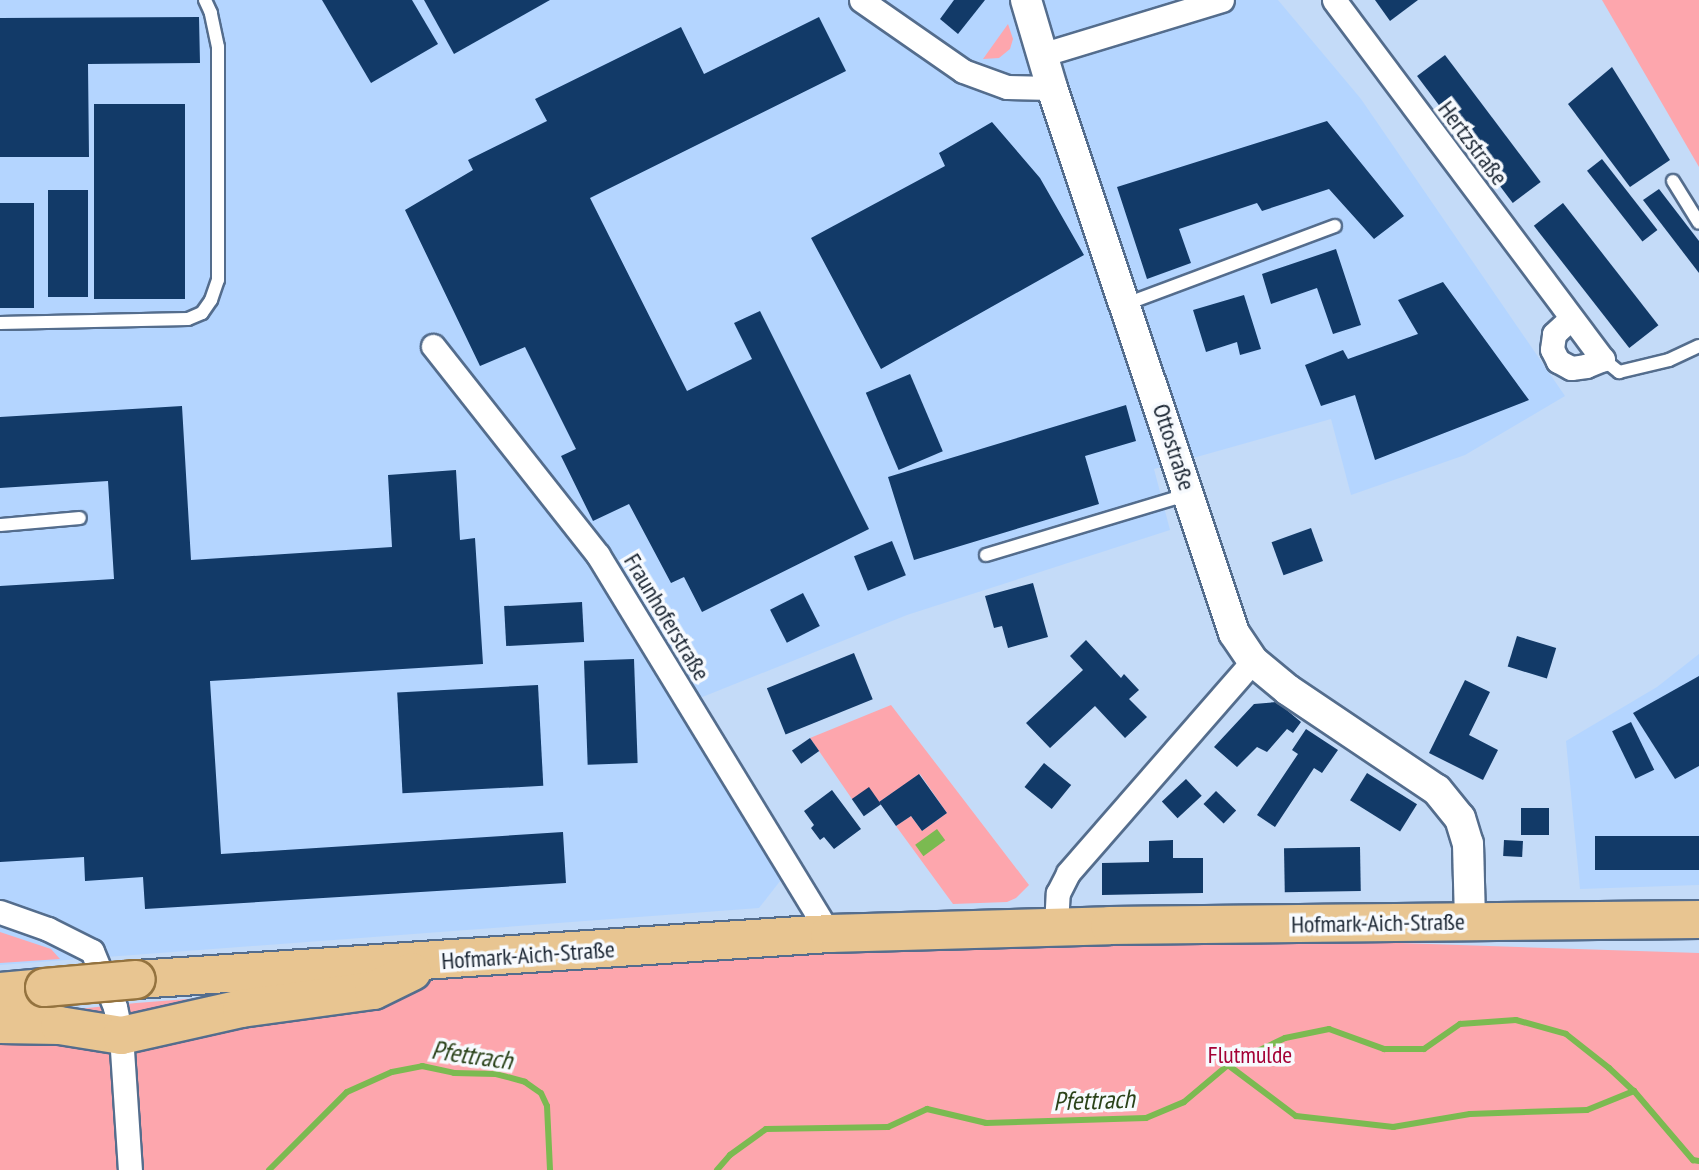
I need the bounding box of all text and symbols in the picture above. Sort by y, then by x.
street label: Hertzstraße [1432,95,1514,191]
street label: Ottostraße [1147,400,1201,494]
street label: Fraunhoferstraße [618,548,716,686]
street label: Hofmark-Aich-Straße [1291,907,1465,939]
street label: Hofmark-Aich-Straße [440,935,616,975]
water label: Pfettrach [429,1034,515,1076]
park label: Flutmulde [1208,1041,1292,1069]
water label: Pfettrach [1053,1083,1135,1117]

